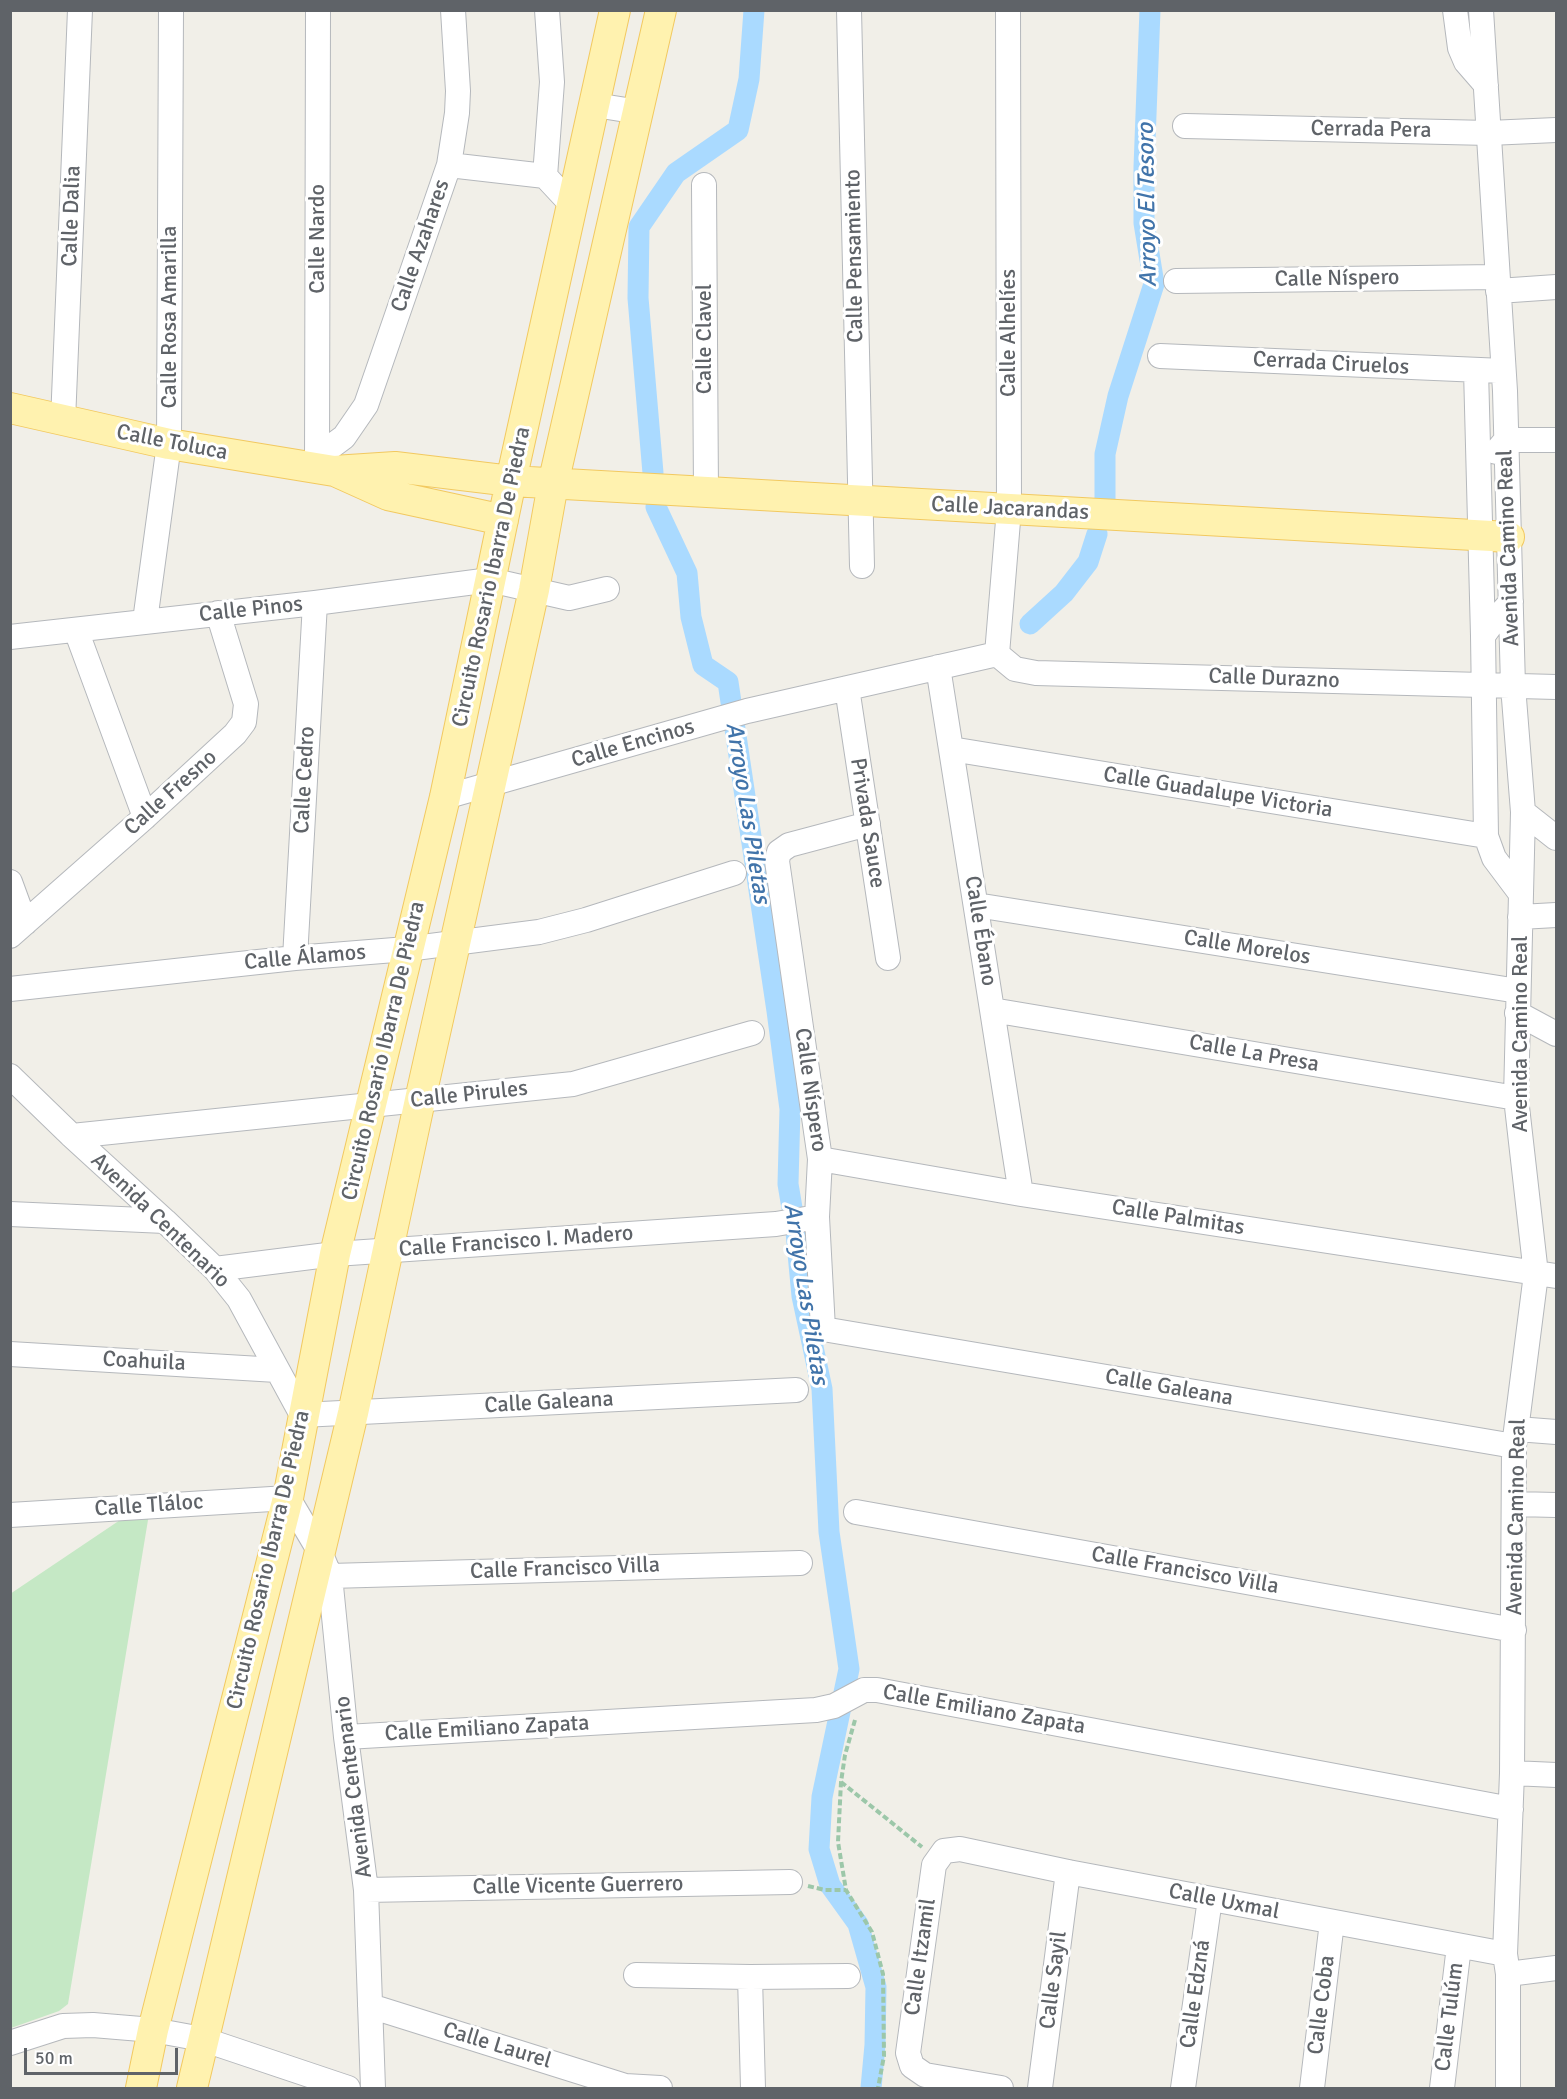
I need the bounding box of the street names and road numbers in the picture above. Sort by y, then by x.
street label: Cerrada Pera [1310,116,1432,144]
street label: Calle Dalia [57,165,87,267]
street label: Calle Pensamiento [840,169,870,343]
street label: Calle Azahares [386,176,456,316]
street label: Calle Nardo [305,184,331,294]
street label: Calle Rosa Amarilla [157,225,183,409]
street label: Calle Níspero [1274,265,1400,293]
street label: Calle Alhelíes [996,269,1022,397]
street label: Calle Clavel [692,284,718,394]
street label: Cerrada Ciruelos [1252,347,1410,381]
street label: Calle Toluca [114,419,230,467]
street label: Circuito Rosario Ibarra De Piedra [447,424,537,730]
street label: Avenida Camino Real [1492,449,1526,647]
street label: Calle Jacarandas [930,492,1090,526]
street label: Calle Pinos [198,591,304,629]
street label: Calle Durazno [1208,664,1340,694]
street label: Calle Encinos [568,714,698,774]
street label: Calle Cedro [289,726,321,834]
street label: Calle Fresno [119,745,223,841]
street label: Privada Sauce [844,756,890,890]
street label: Calle Guadalupe Victoria [1101,762,1335,824]
street label: Calle Ébano [958,874,1002,988]
street label: Circuito Rosario Ibarra De Piedra [337,899,431,1203]
street label: Calle Morelos [1182,925,1312,971]
street label: Avenida Camino Real [1508,935,1534,1133]
street label: Calle Álamos [243,940,367,976]
street label: Calle Níspero [788,1026,832,1154]
street label: Calle La Presa [1187,1030,1321,1078]
street label: Calle Pirules [409,1076,529,1114]
street label: Avenida Centenario [85,1148,235,1294]
street label: Calle Palmitas [1110,1194,1246,1242]
street label: Calle Francisco I. Madero [398,1221,634,1263]
street label: Coahuila [102,1347,186,1377]
street label: Calle Galeana [1103,1364,1235,1412]
street label: Calle Galeana [484,1386,614,1420]
street label: Circuito Rosario Ibarra De Piedra [222,1408,316,1712]
street label: Avenida Camino Real [1502,1418,1532,1616]
street label: Calle Tláloc [94,1489,204,1523]
street label: Calle Francisco Villa [1089,1542,1281,1600]
street label: Calle Francisco Villa [470,1552,660,1586]
street label: Calle Emiliano Zapata [881,1679,1087,1741]
street label: Avenida Centenario [330,1695,378,1879]
street label: Calle Emiliano Zapata [384,1710,590,1748]
street label: Calle Vicente Guerrero [472,1871,684,1901]
street label: Calle Uxmal [1166,1878,1282,1926]
street label: Calle Itzamil [900,1897,942,2017]
street label: Calle Sayil [1035,1929,1073,2031]
street label: Calle Edzná [1175,1938,1217,2050]
street label: Calle Coba [1303,1954,1341,2056]
street label: Calle Tulúm [1430,1961,1470,2073]
street label: Calle Laurel [439,2017,555,2075]

